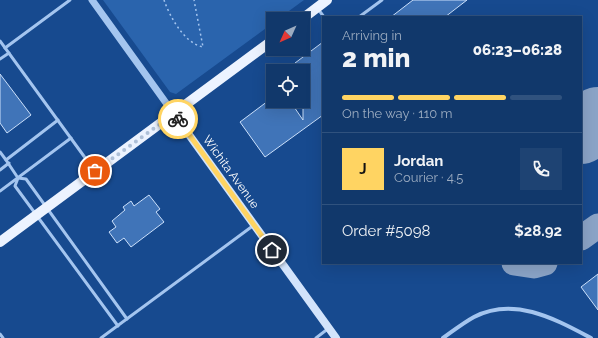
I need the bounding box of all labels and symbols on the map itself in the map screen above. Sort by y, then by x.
north arrow [266,12,310,56]
courier [158,99,198,139]
street label: Wichita Avenue [200,133,262,211]
pin [78,154,112,188]
pin [255,233,289,267]

